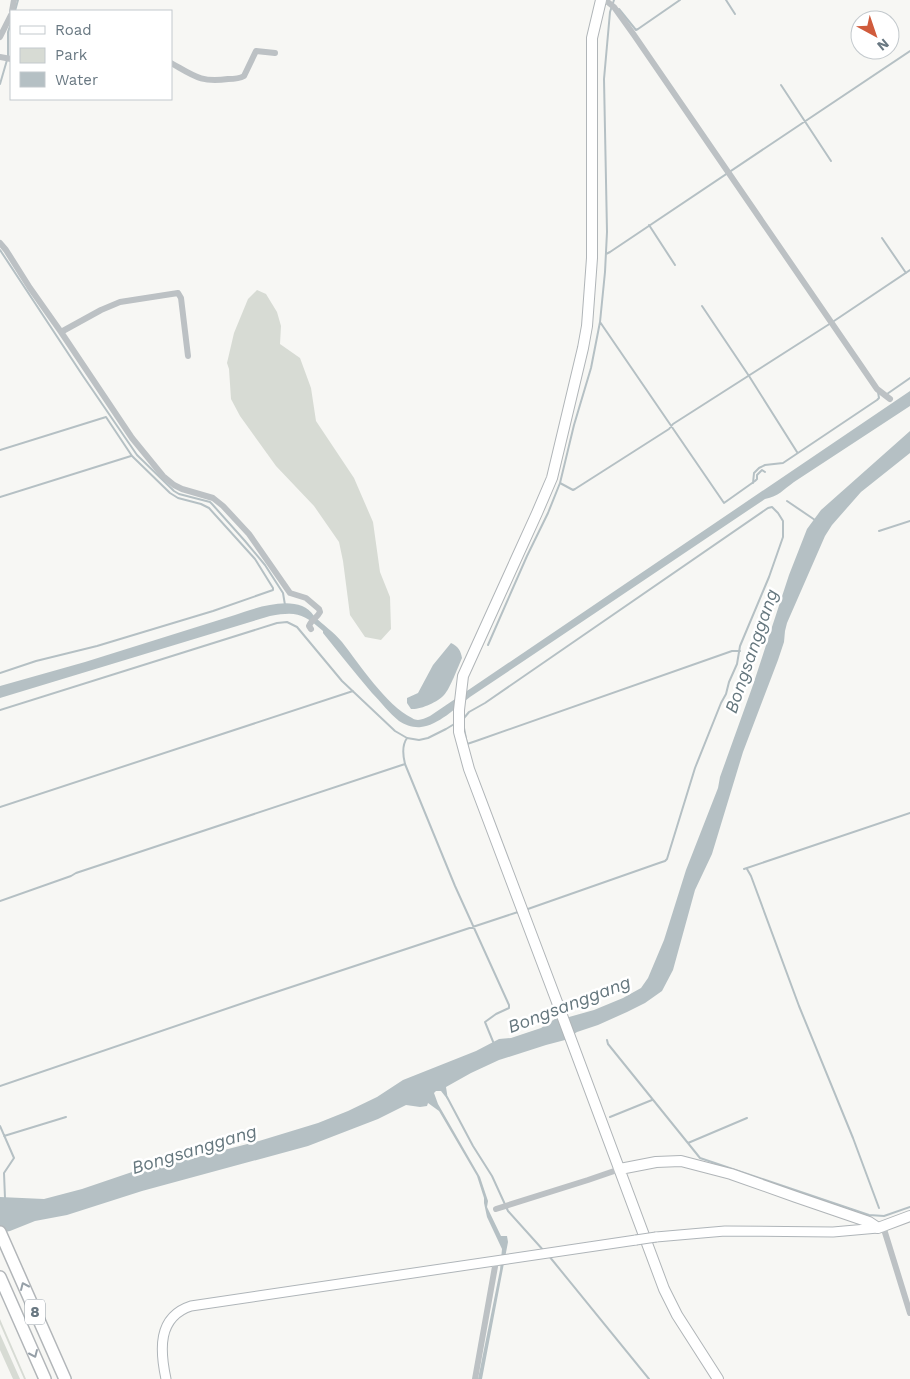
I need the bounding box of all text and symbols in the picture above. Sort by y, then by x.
legend [10,10,172,100]
north arrow [850,10,900,60]
text: Road [55,21,92,39]
text: N [874,35,892,54]
text: Park [55,46,88,64]
text: Water [55,71,98,89]
water label: Bongsanggang [720,586,782,716]
water label: Bongsanggang [505,971,633,1037]
water label: Bongsanggang [129,1120,259,1178]
one-way arrow [20,1282,30,1291]
road number: 8 [25,1300,45,1324]
one-way arrow [27,1349,38,1358]

